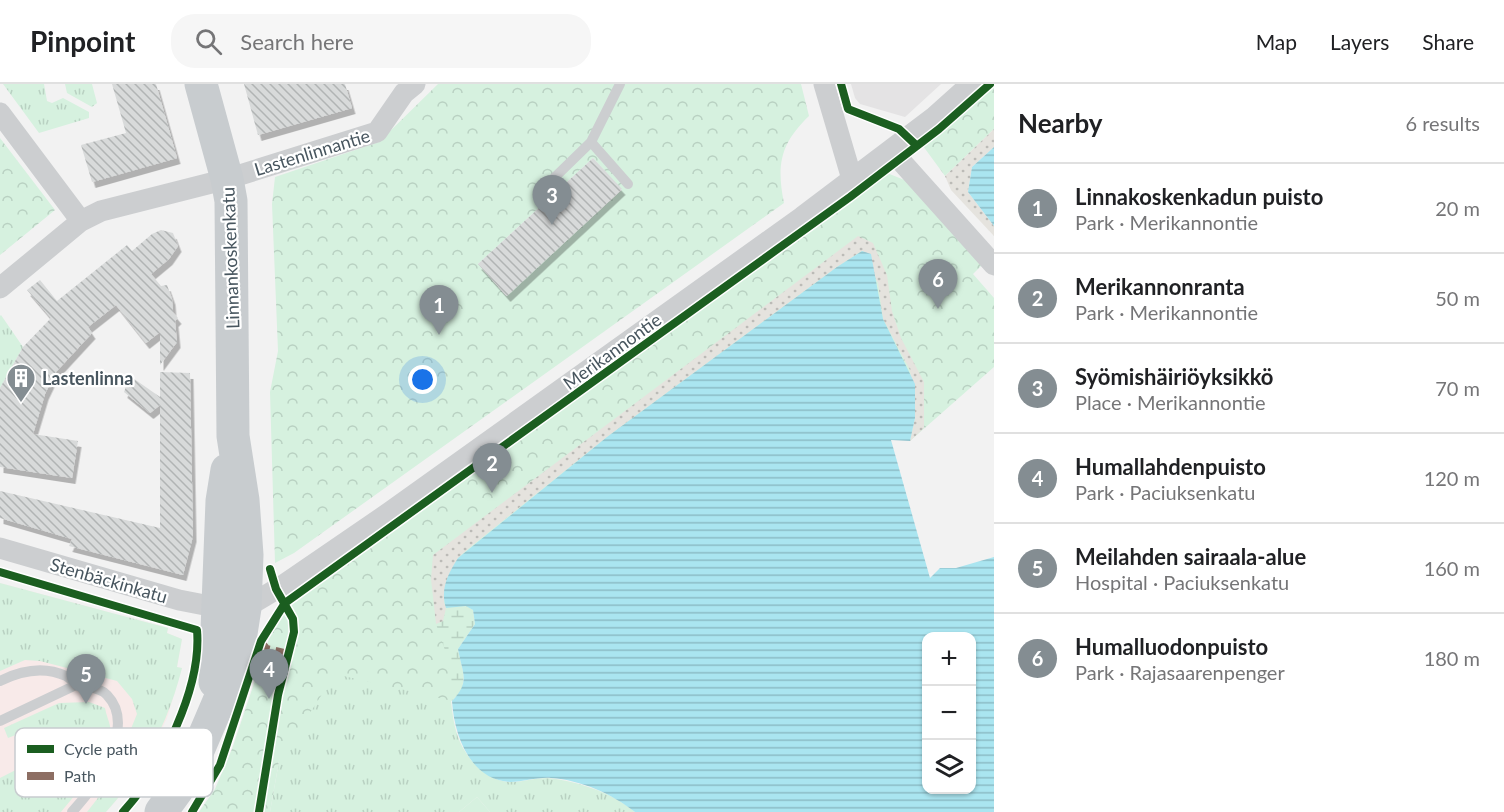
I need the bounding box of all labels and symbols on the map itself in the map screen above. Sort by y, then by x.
street label: Lastenlinnantie [251,124,373,180]
pin: 3 [532,176,572,225]
street label: Linnankoskenkatu [217,187,243,329]
pin: 6 [918,260,958,309]
pin: 1 [420,286,458,335]
street label: Merikannontie [559,308,665,394]
building icon: Lastenlinna [5,362,37,404]
your location [408,365,437,394]
place label: Lastenlinna [42,367,133,389]
pin: 2 [472,444,512,493]
street label: Stenbäckinkatu [48,553,170,607]
pin: 4 [250,650,288,699]
pin: 5 [66,654,106,704]
legend [15,728,213,797]
text: Cycle path [64,739,138,758]
text: Path [64,766,96,785]

